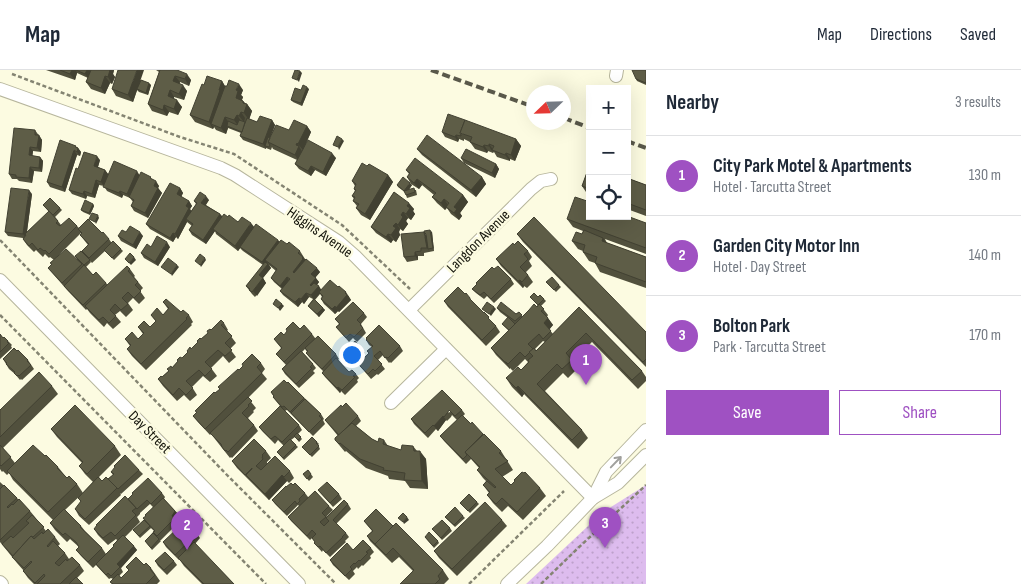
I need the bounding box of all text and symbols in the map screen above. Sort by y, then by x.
text: Map [25,20,60,49]
text: Map [817,24,842,45]
text: Directions [870,24,932,45]
text: Saved [960,24,996,45]
north arrow [526,85,571,130]
map controls [586,85,631,220]
button: + [586,85,631,130]
text: Nearby [666,90,719,115]
text: 3 results [955,93,1001,112]
button: − [586,130,631,175]
text: City Park Motel & Apartments [713,155,912,178]
text: 1 [679,166,685,185]
text: 130 m [969,166,1001,185]
button: locate [586,175,631,220]
text: Hotel · Tarcutta Street [713,178,831,197]
street label: Higgins Avenue [283,203,356,262]
street label: Langdon Avenue [443,206,514,277]
text: Garden City Motor Inn [713,235,860,258]
text: 2 [678,246,686,265]
text: 140 m [969,246,1001,265]
text: Hotel · Day Street [713,258,807,277]
text: Bolton Park [713,315,790,338]
text: 3 [678,326,686,345]
text: 170 m [969,326,1001,345]
text: Park · Tarcutta Street [713,338,826,357]
your location [339,342,365,368]
pin: 1 [570,344,602,385]
button: Save [666,390,829,435]
button: Share [839,390,1001,435]
street label: Day Street [124,407,175,458]
one-way arrow [610,455,622,468]
pin: 3 [589,507,621,548]
pin: 2 [171,509,203,550]

